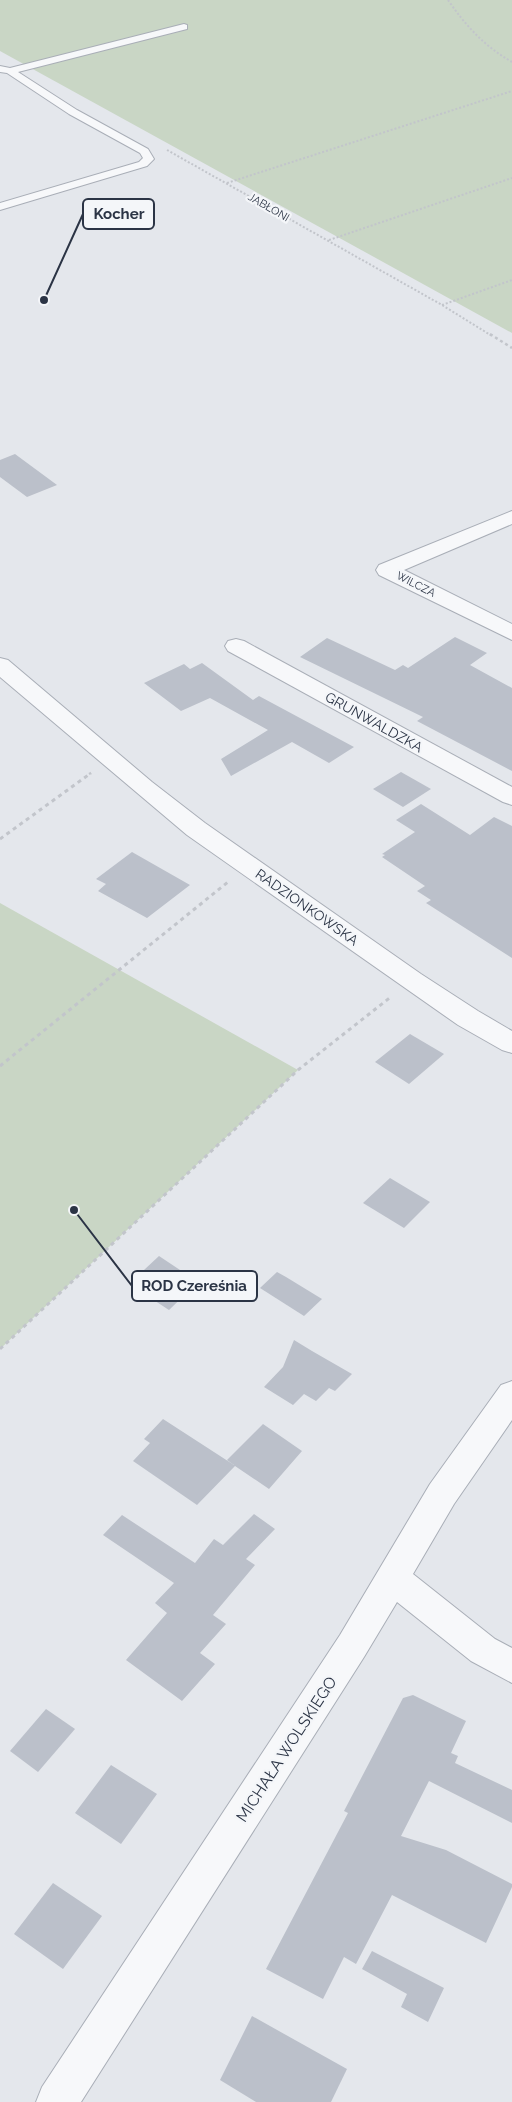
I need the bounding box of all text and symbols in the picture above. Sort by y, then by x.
street label: JABŁONI [246,190,292,224]
callout: Kocher [83,199,154,229]
text: Kocher [94,205,145,223]
street label: WILCZA [394,569,438,600]
street label: GRUNWALDZKA [322,689,426,756]
street label: RADZIONKOWSKA [252,865,362,949]
callout: ROD Czereśnia [132,1271,257,1301]
text: ROD Czereśnia [141,1277,247,1295]
street label: MICHAŁA WOLSKIEGO [232,1673,341,1826]

